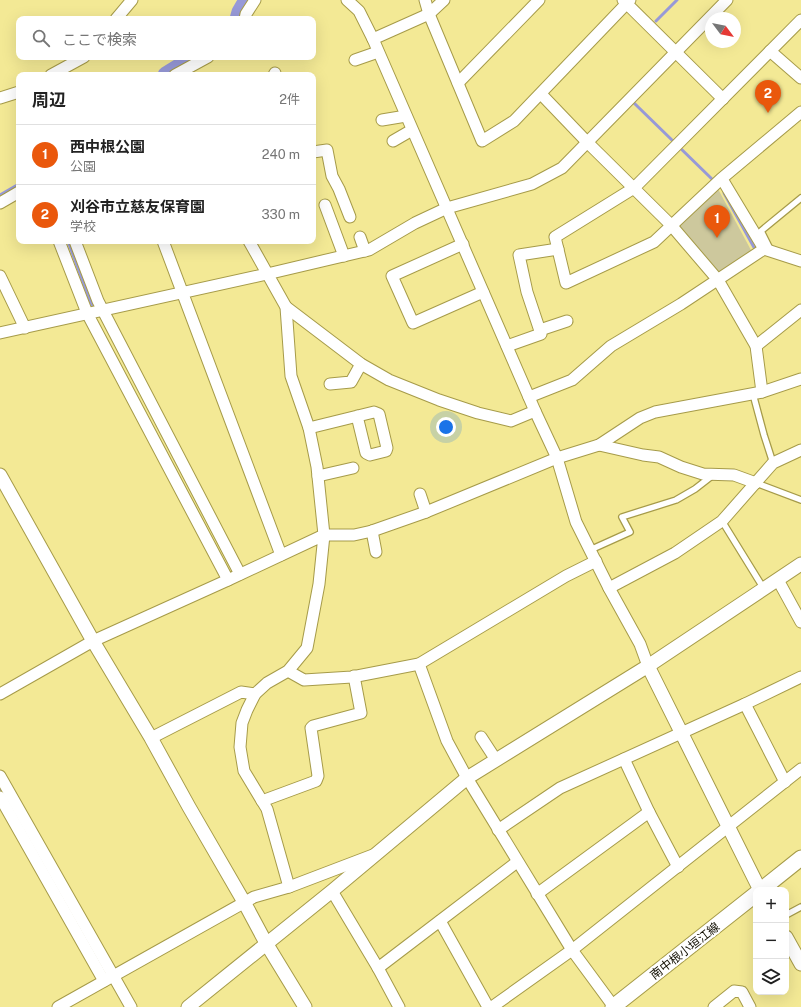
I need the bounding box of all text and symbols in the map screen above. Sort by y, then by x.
north arrow [705,12,741,48]
search box [16,16,316,60]
icon: search [30,27,52,49]
text: ここで検索 [62,31,137,48]
pin: 2 [755,80,781,113]
text: 周辺 [32,90,66,110]
text: 2件 [279,92,300,107]
text: 西中根公園 [70,138,145,155]
text: 1 [42,147,48,162]
text: 240 m [262,147,300,162]
text: 公園 [70,159,96,174]
text: 刈谷市立慈友保育園 [70,198,205,215]
pin: 1 [704,205,730,238]
text: 2 [41,207,49,222]
text: 330 m [261,207,300,222]
text: 学校 [70,219,96,234]
your location [436,417,456,437]
map controls [753,887,789,995]
button: + [753,887,789,923]
street label: 南中根小垣江線 [648,920,722,982]
button: − [753,923,789,959]
button: layers [753,959,789,995]

